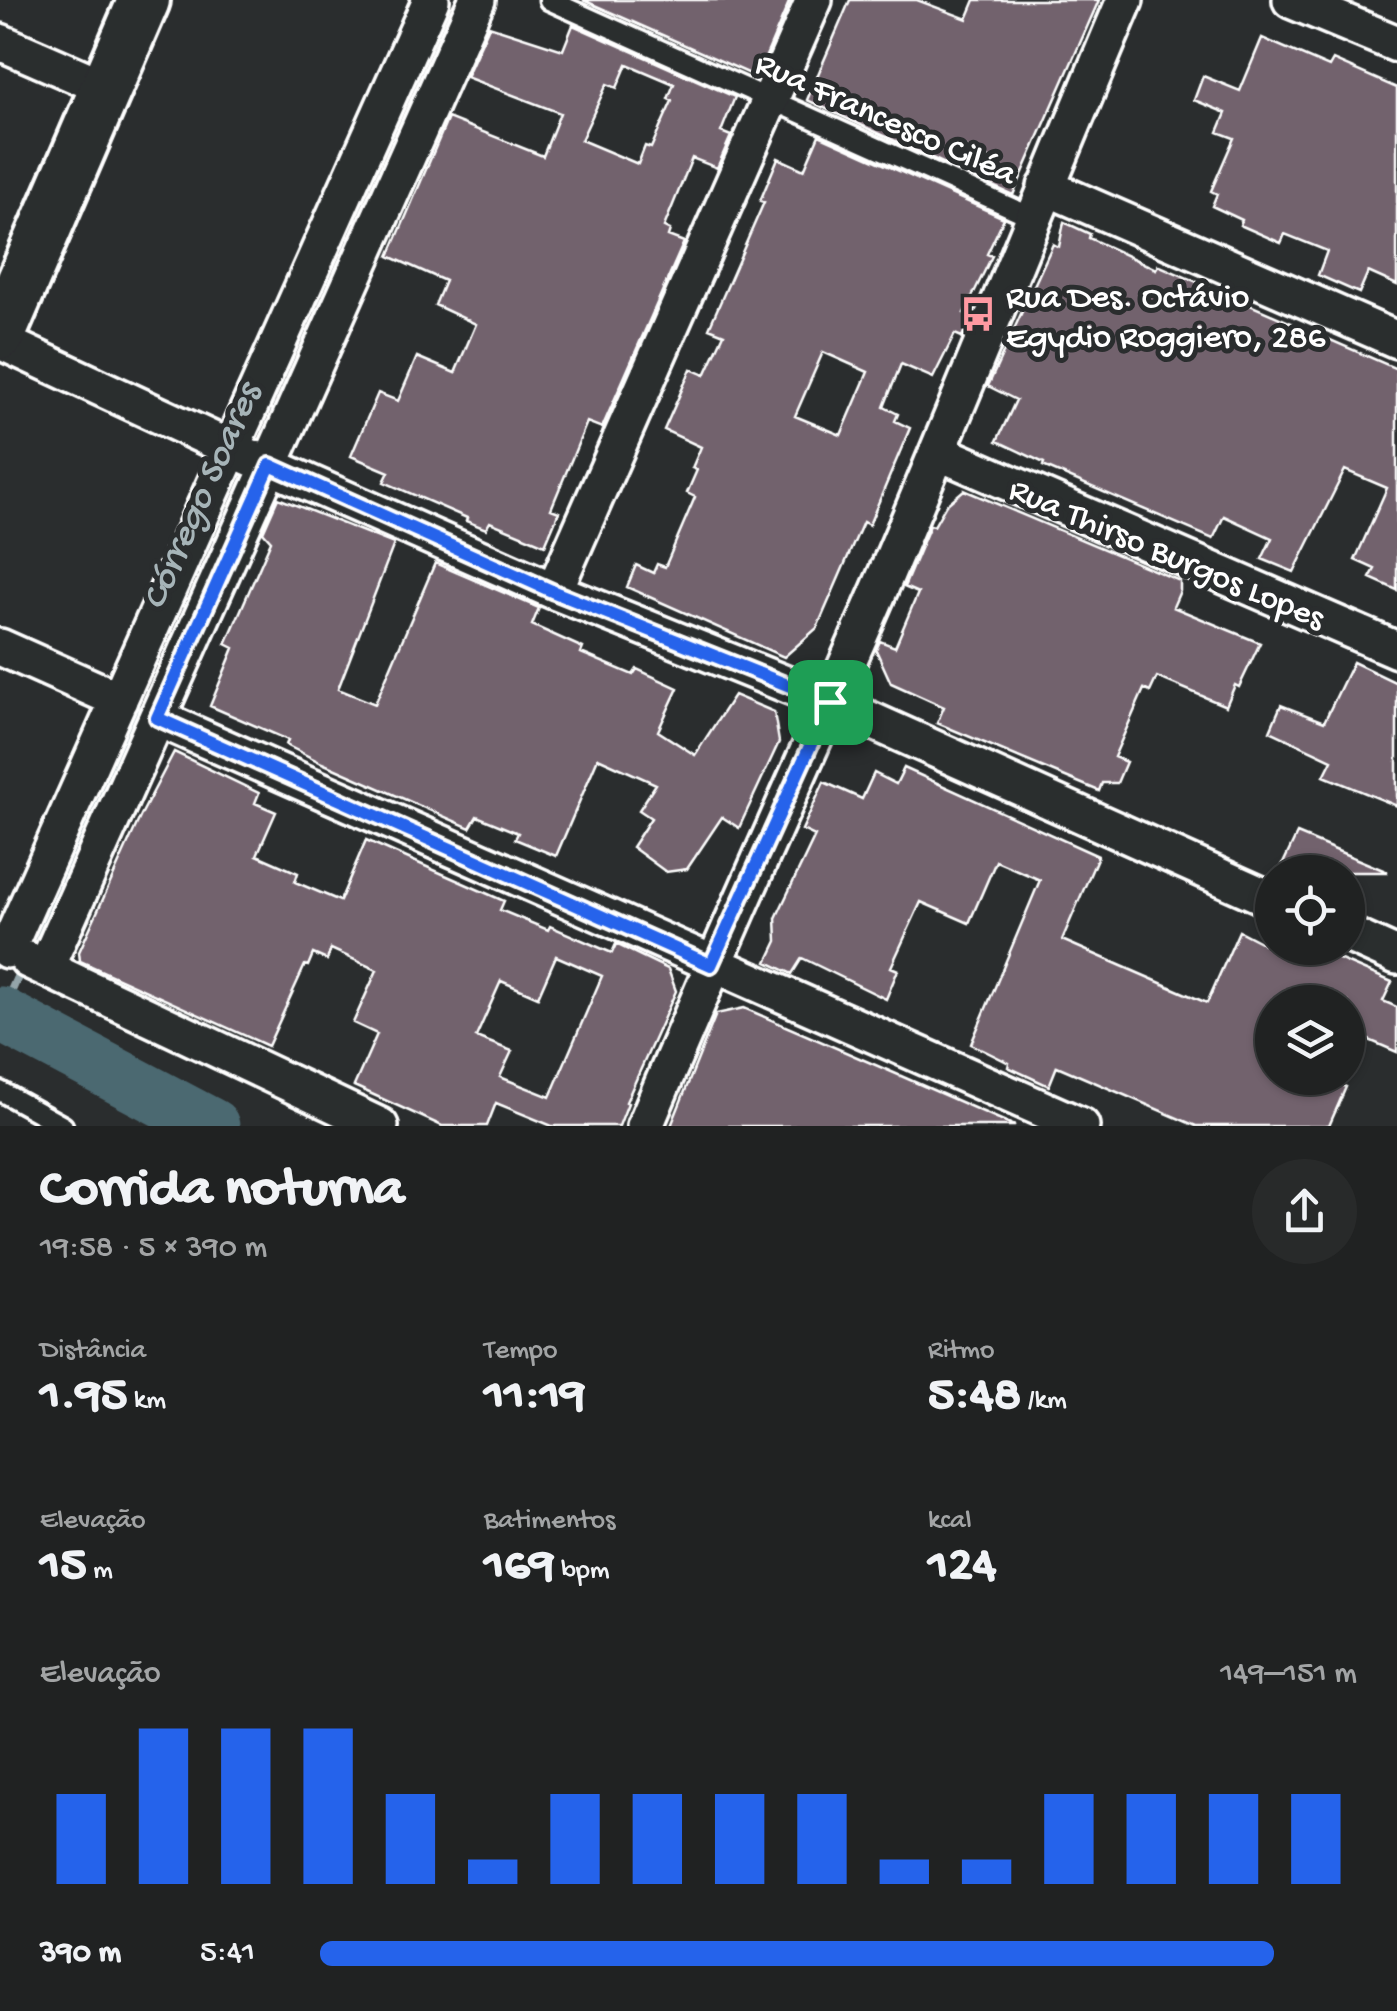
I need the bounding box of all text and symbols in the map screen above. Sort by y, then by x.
street label: Rua Francesco Ciléa [748,45,1023,198]
place label: Rua Des. Octávio Egydio Roggiero, 286 [1006,279,1326,360]
bus stop icon: Rua Des. Octávio Egydio Roggiero, 286 [959,295,997,333]
water label: Córrego Soares [134,375,274,617]
street label: Rua Thirso Burgos Lopes [1002,471,1331,642]
pin [788,660,873,745]
icon: arrive [803,675,858,730]
map controls [1255,855,1365,1095]
button: locate [1255,855,1365,965]
button: layers [1255,985,1365,1095]
button: share [1252,1159,1357,1264]
text: Corrida noturna [40,1160,404,1224]
text: 19:58 · 5 × 390 m [40,1230,267,1268]
text: Distância [40,1335,146,1368]
text: Tempo [484,1335,557,1368]
text: Ritmo [928,1335,995,1368]
text: 1.95 [40,1368,127,1427]
text: 11:19 [484,1368,585,1427]
text: 5:48 [928,1368,1021,1427]
text: km [127,1385,166,1418]
text: /km [1021,1385,1067,1418]
text: Elevação [40,1505,146,1538]
text: Batimentos [484,1505,615,1538]
text: kcal [928,1505,972,1538]
text: 15 [40,1538,86,1597]
text: 169 [484,1538,555,1597]
text: 124 [928,1538,996,1597]
text: m [86,1555,113,1588]
text: bpm [555,1555,610,1588]
text: Elevação [40,1656,161,1694]
text: 149–151 m [1220,1656,1357,1694]
text: 390 m [40,1935,121,1973]
text: 5:41 [200,1935,255,1973]

